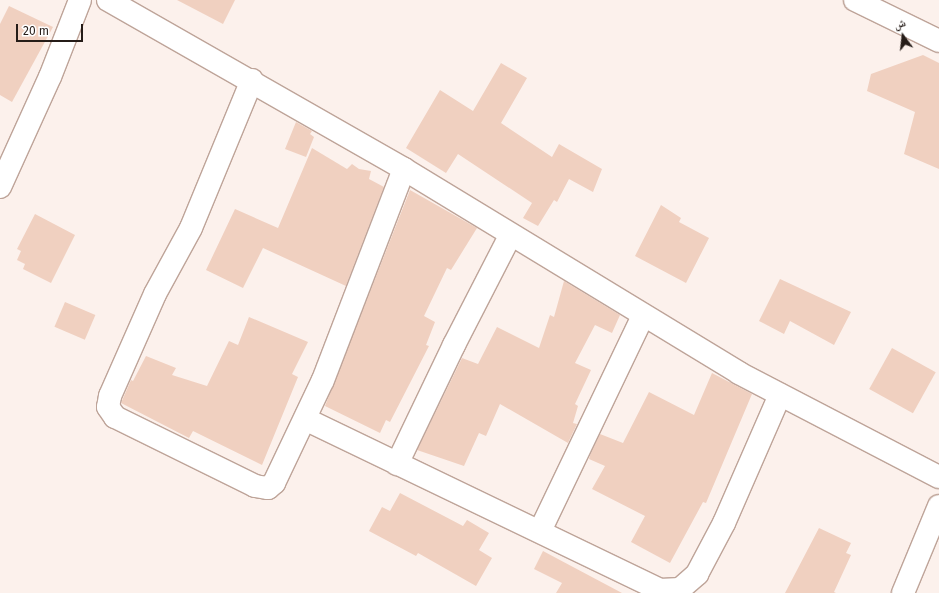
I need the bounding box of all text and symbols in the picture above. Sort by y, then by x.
scale bar [18,16,85,42]
north arrow [883,16,923,56]
text: ش [892,16,907,32]
text: 20 m [23,24,49,38]

